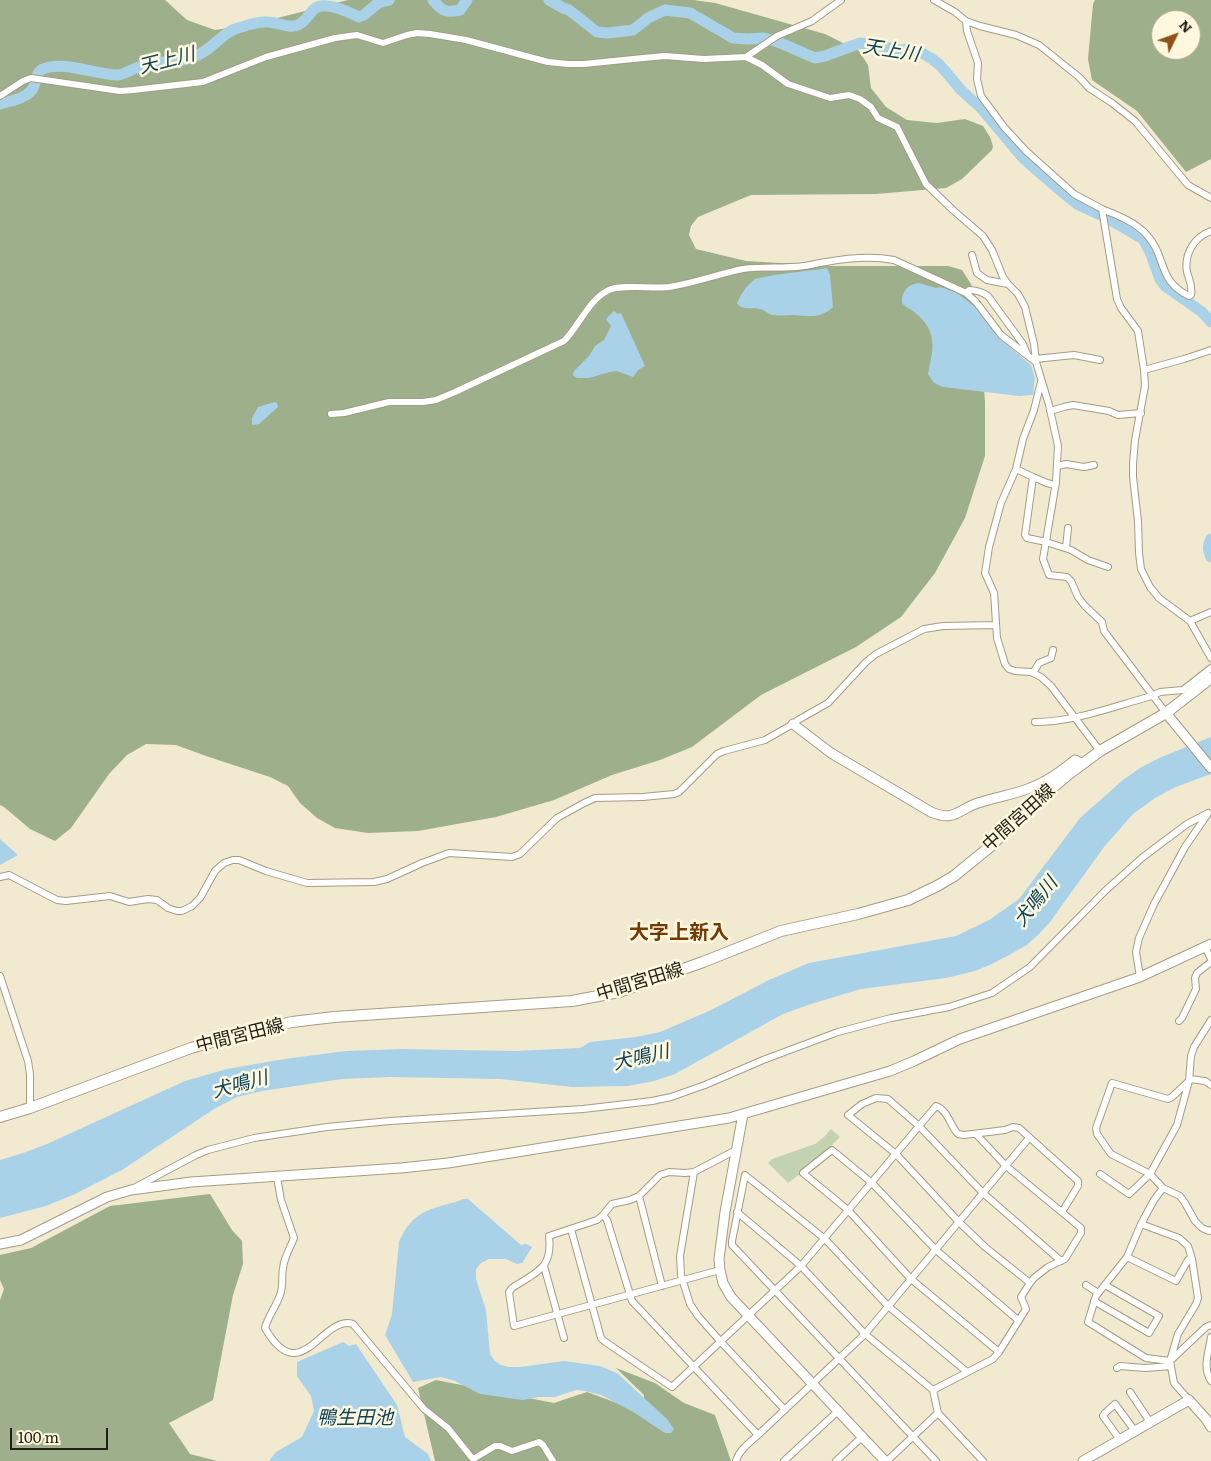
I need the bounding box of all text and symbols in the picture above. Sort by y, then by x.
north arrow [1151,10,1201,60]
text: N [1175,15,1198,37]
water label: 天上川 [861,35,921,67]
water label: 天上川 [137,43,197,79]
street label: 中間宮田線 [978,780,1060,856]
water label: 犬鳴川 [1009,873,1063,931]
district label: 大字上新入 [629,921,729,945]
street label: 中間宮田線 [594,959,686,1005]
street label: 中間宮田線 [194,1015,286,1057]
water label: 犬鳴川 [611,1040,671,1076]
water label: 犬鳴川 [210,1067,270,1103]
water label: 鴨生田池 [317,1407,393,1429]
scale bar [12,1418,110,1450]
text: 100 m [18,1425,59,1448]

